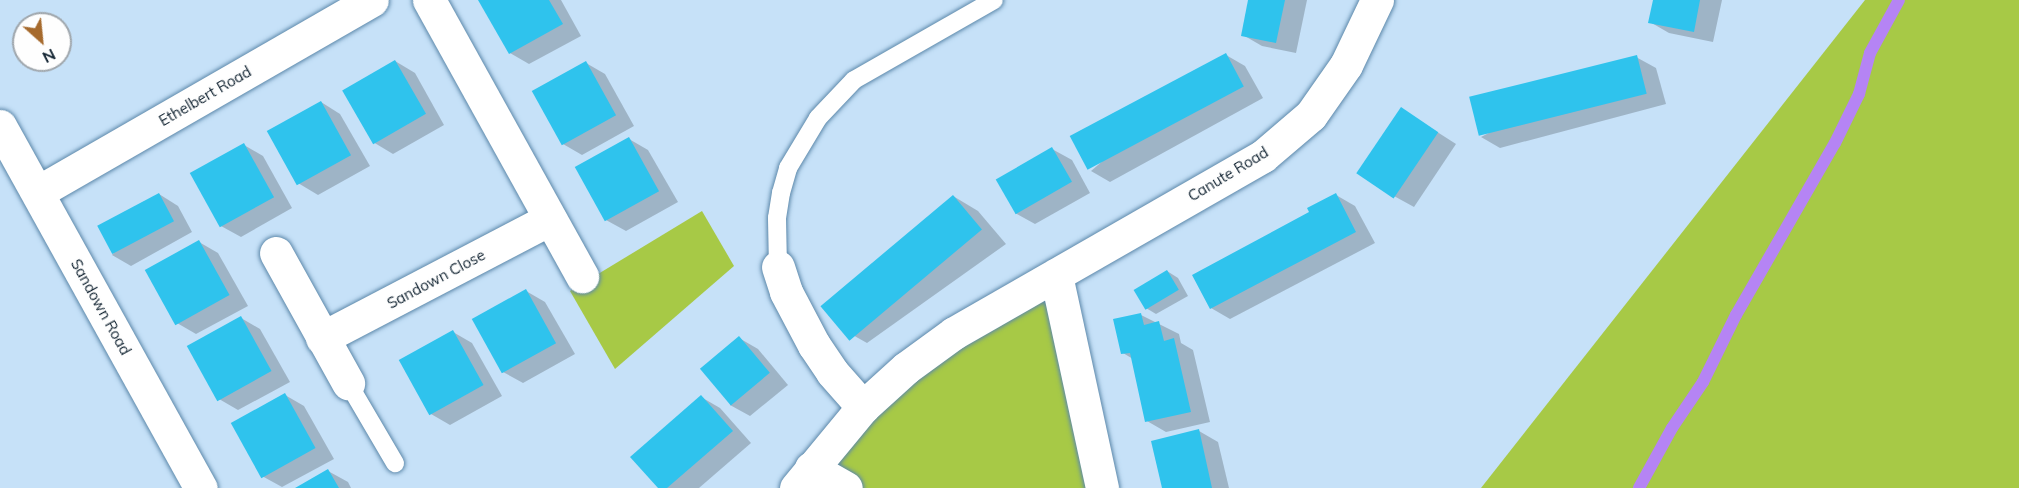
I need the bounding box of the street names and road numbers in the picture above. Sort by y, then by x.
street label: Ethelbert Road [156,62,254,130]
street label: Canute Road [1185,143,1271,205]
street label: Sandown Close [384,246,488,312]
street label: Sandown Road [67,256,135,358]

